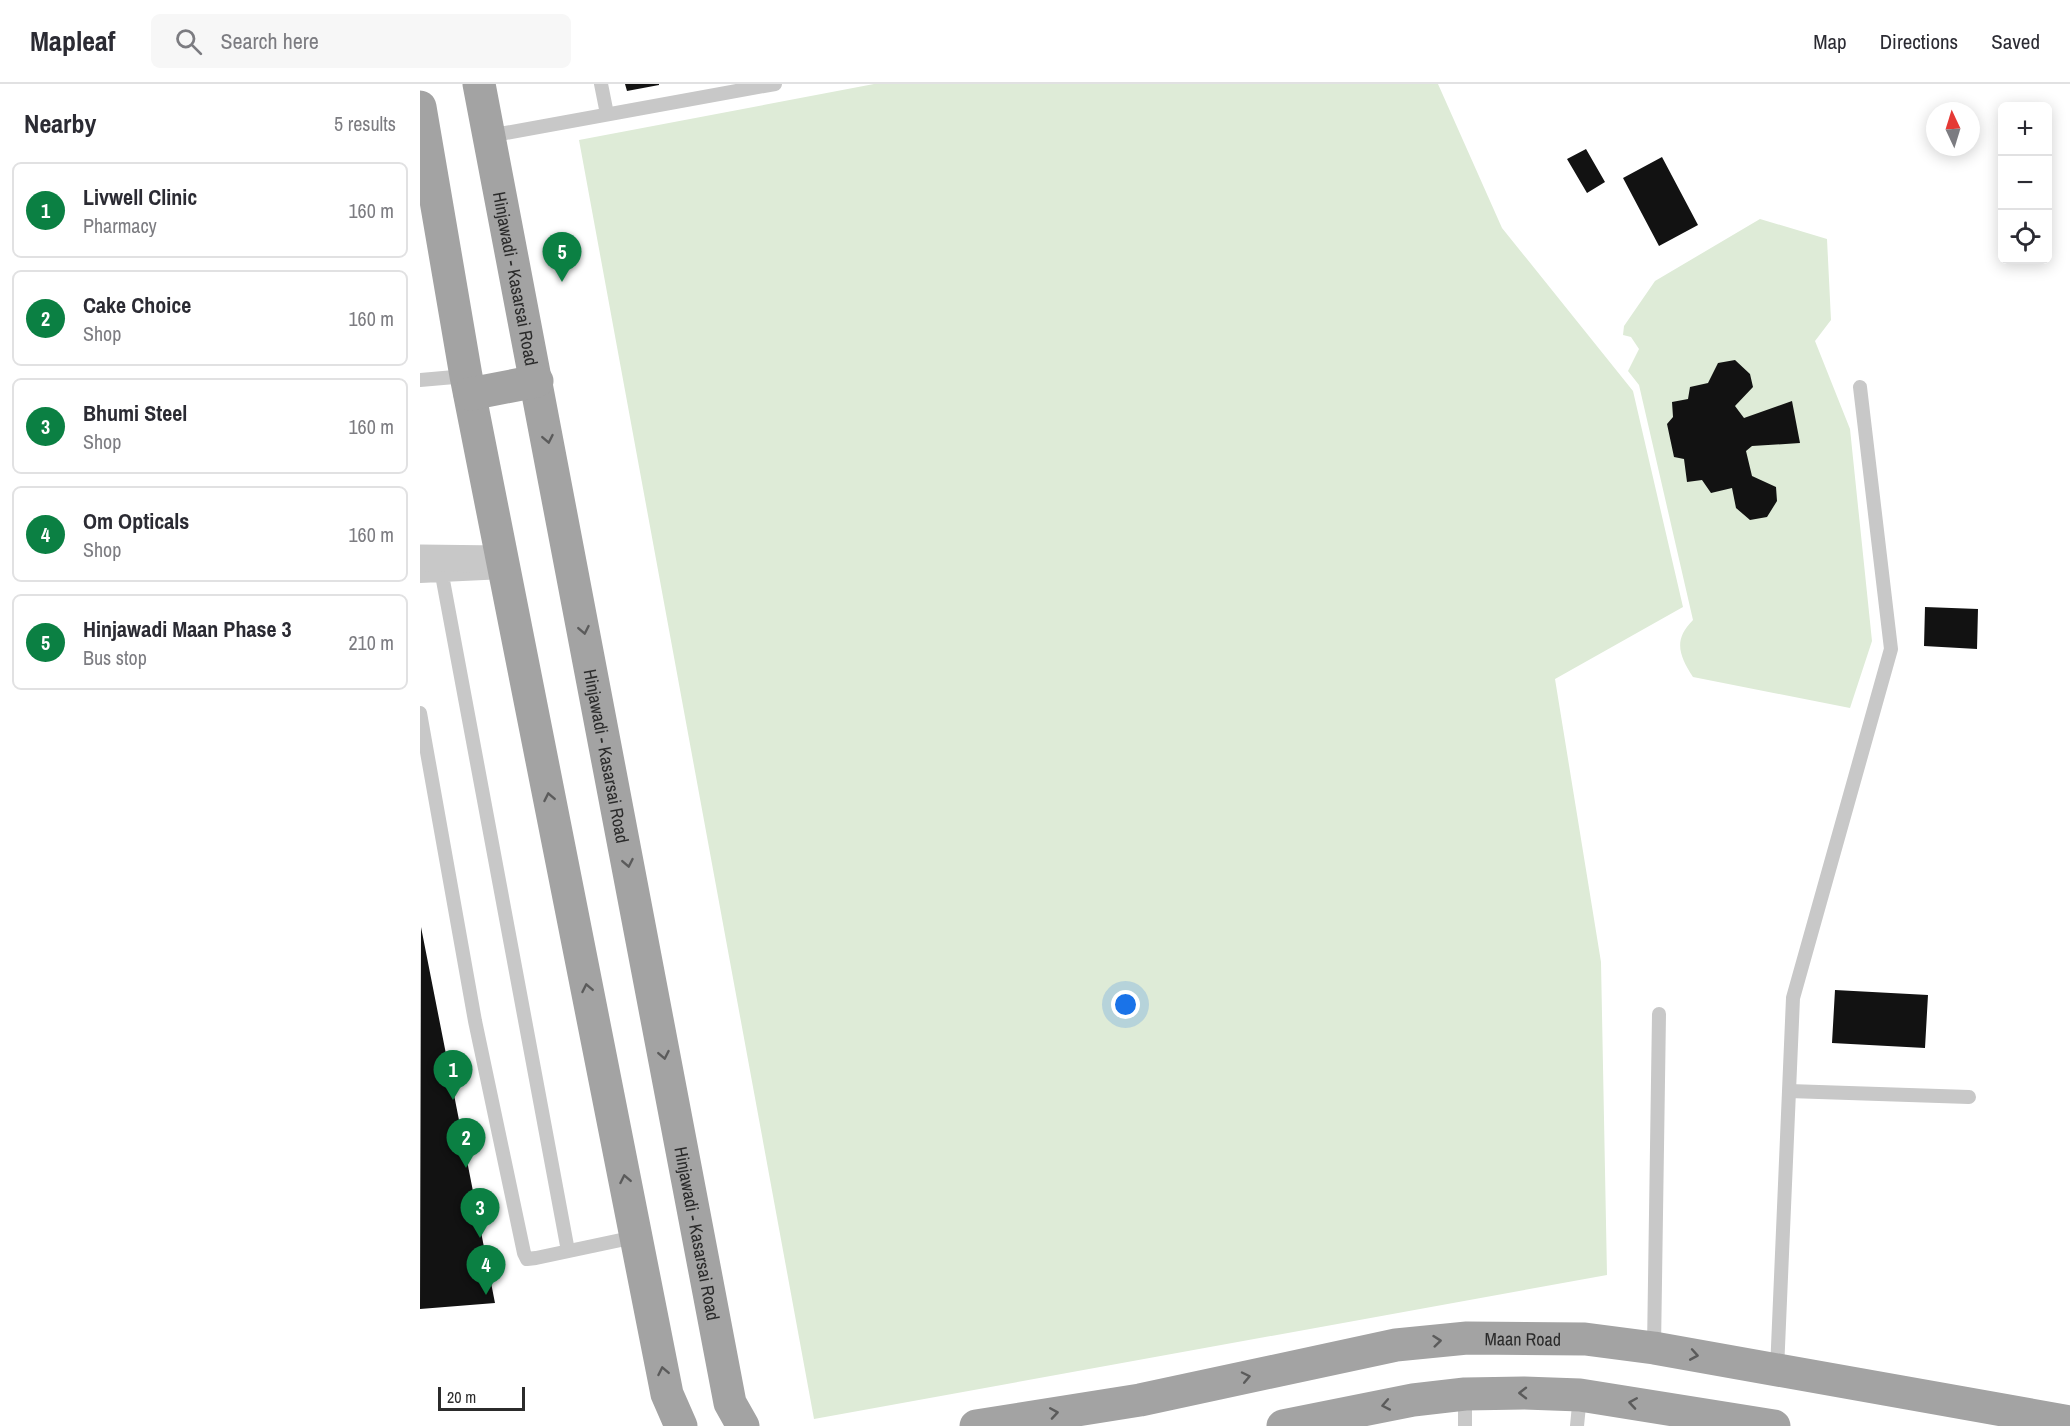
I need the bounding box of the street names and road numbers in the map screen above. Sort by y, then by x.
street label: Hinjawadi - Kasarsai Road [487,189,545,368]
street label: Hinjawadi - Kasarsai Road [578,667,636,845]
street label: Hinjawadi - Kasarsai Road [669,1144,727,1322]
street label: Maan Road [1484,1326,1561,1351]

